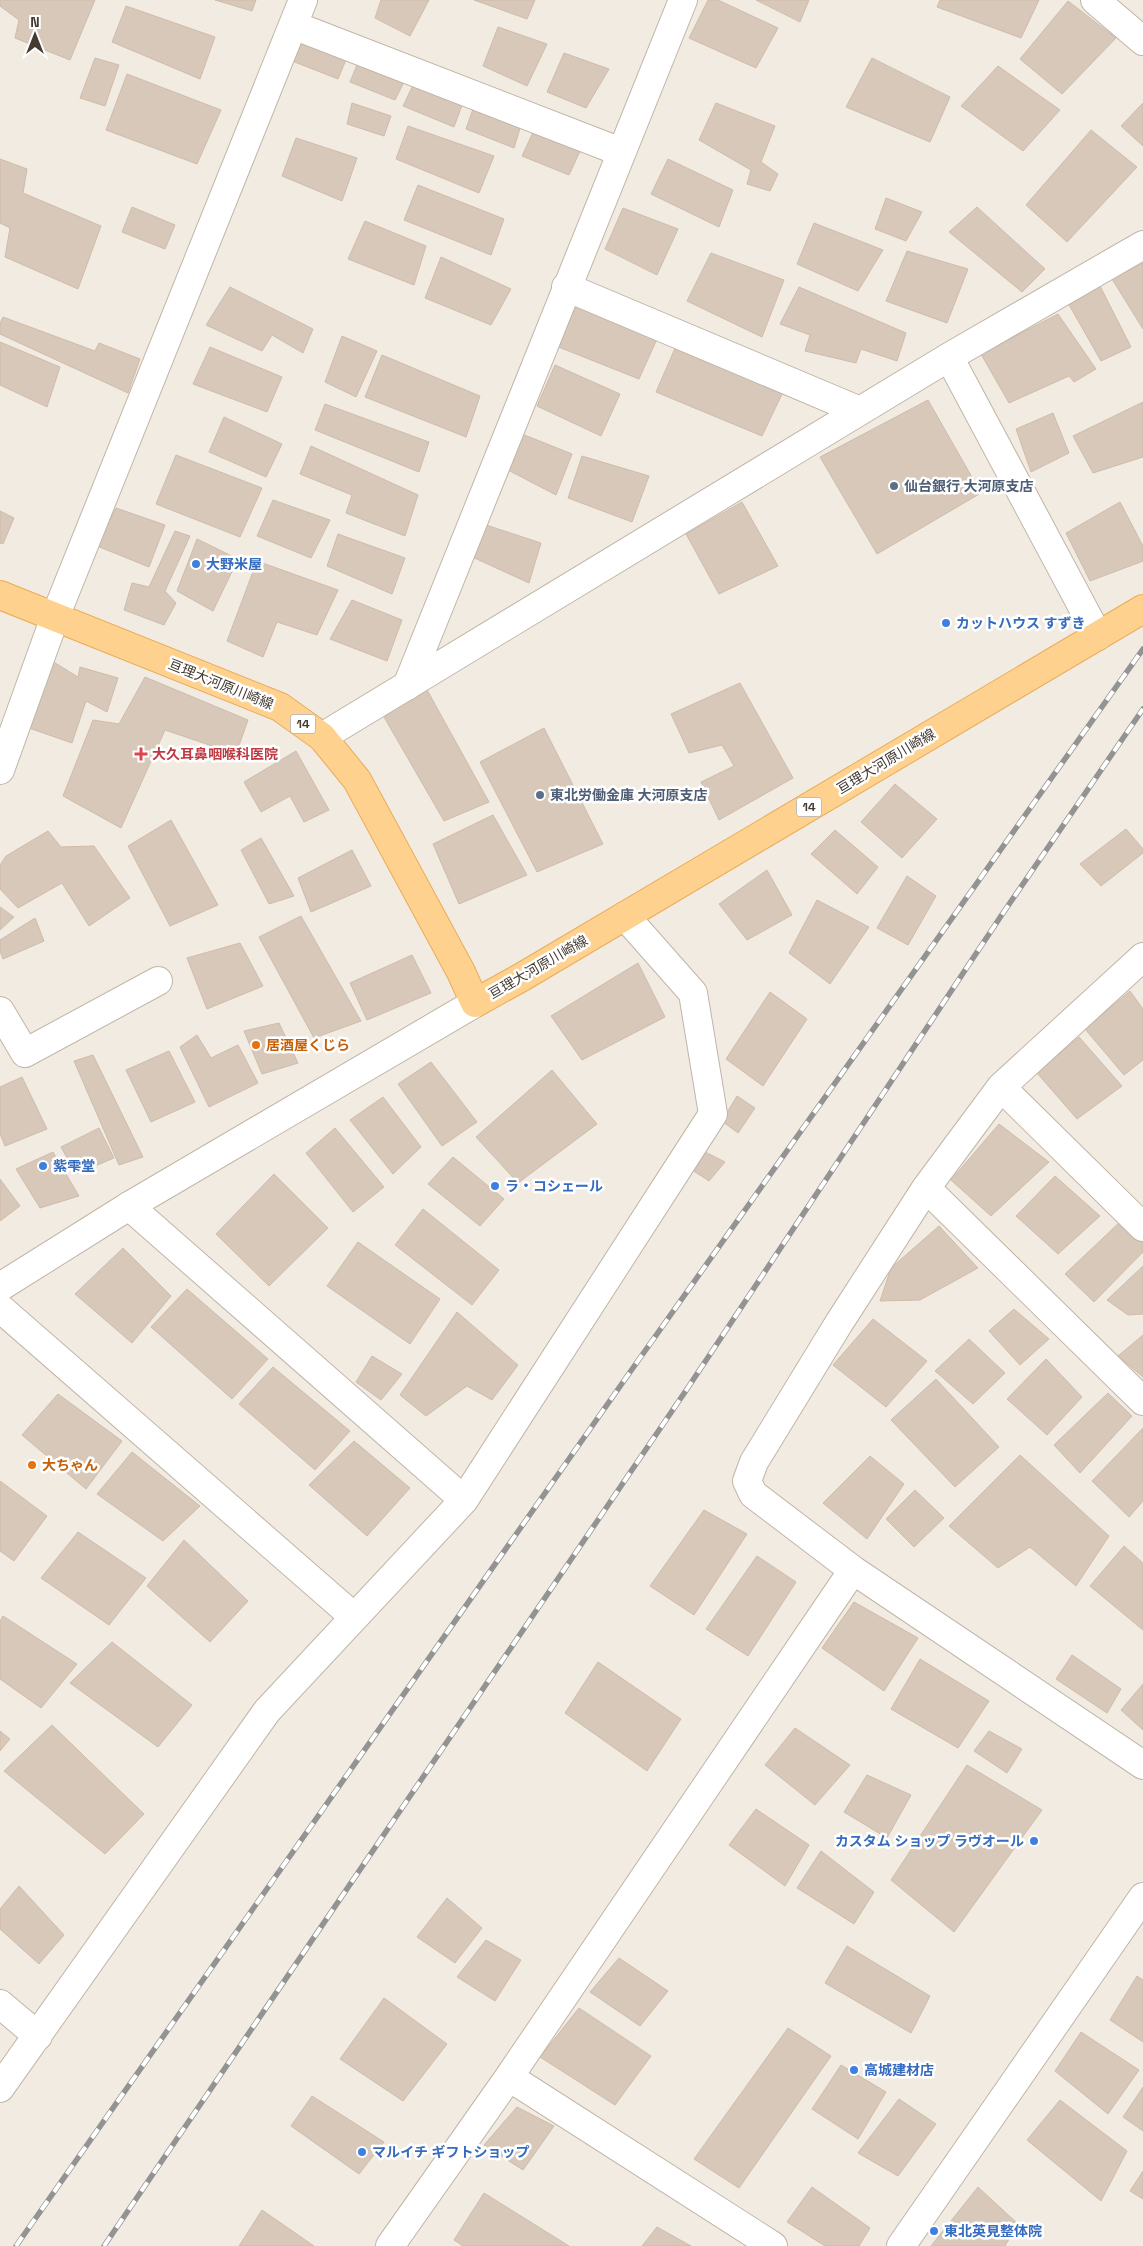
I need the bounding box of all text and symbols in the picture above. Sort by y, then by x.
north arrow [10,10,60,60]
text: N [30,13,40,31]
place label: 仙台銀行 大河原支店 [904,477,1034,495]
marker: 仙台銀行 大河原支店 [888,480,900,492]
place label: 大野米屋 [206,555,262,573]
marker: 大野米屋 [190,558,202,570]
place label: カットハウス すずき [956,614,1086,632]
marker: カットハウス すずき [940,617,952,629]
street label: 亘理大河原川崎線 [166,655,276,713]
road number: 14 [290,714,316,734]
street label: 亘理大河原川崎線 [833,724,939,798]
place label: 大久耳鼻咽喉科医院 [152,745,278,763]
marker: 大久耳鼻咽喉科医院 [134,747,148,761]
place label: 東北労働金庫 大河原支店 [550,786,708,804]
marker: 東北労働金庫 大河原支店 [534,789,546,801]
road number: 14 [796,798,822,816]
street label: 亘理大河原川崎線 [485,931,591,1003]
place label: 居酒屋くじら [266,1036,350,1054]
marker: 居酒屋くじら [250,1039,262,1051]
place label: 紫雫堂 [53,1157,95,1175]
marker: 紫雫堂 [37,1160,49,1172]
place label: ラ・コシェール [505,1177,603,1195]
marker: ラ・コシェール [489,1180,501,1192]
place label: 大ちゃん [42,1456,98,1474]
marker: 大ちゃん [26,1459,38,1471]
place label: カスタム ショップ ラヴオール [835,1832,1024,1850]
marker: カスタム ショップ ラヴオール [1028,1835,1040,1847]
place label: 高城建材店 [864,2061,934,2079]
marker: 高城建材店 [848,2064,860,2076]
place label: マルイチ ギフトショップ [372,2143,530,2161]
marker: マルイチ ギフトショップ [356,2146,368,2158]
place label: 東北英見整体院 [944,2222,1042,2240]
marker: 東北英見整体院 [928,2225,940,2237]

